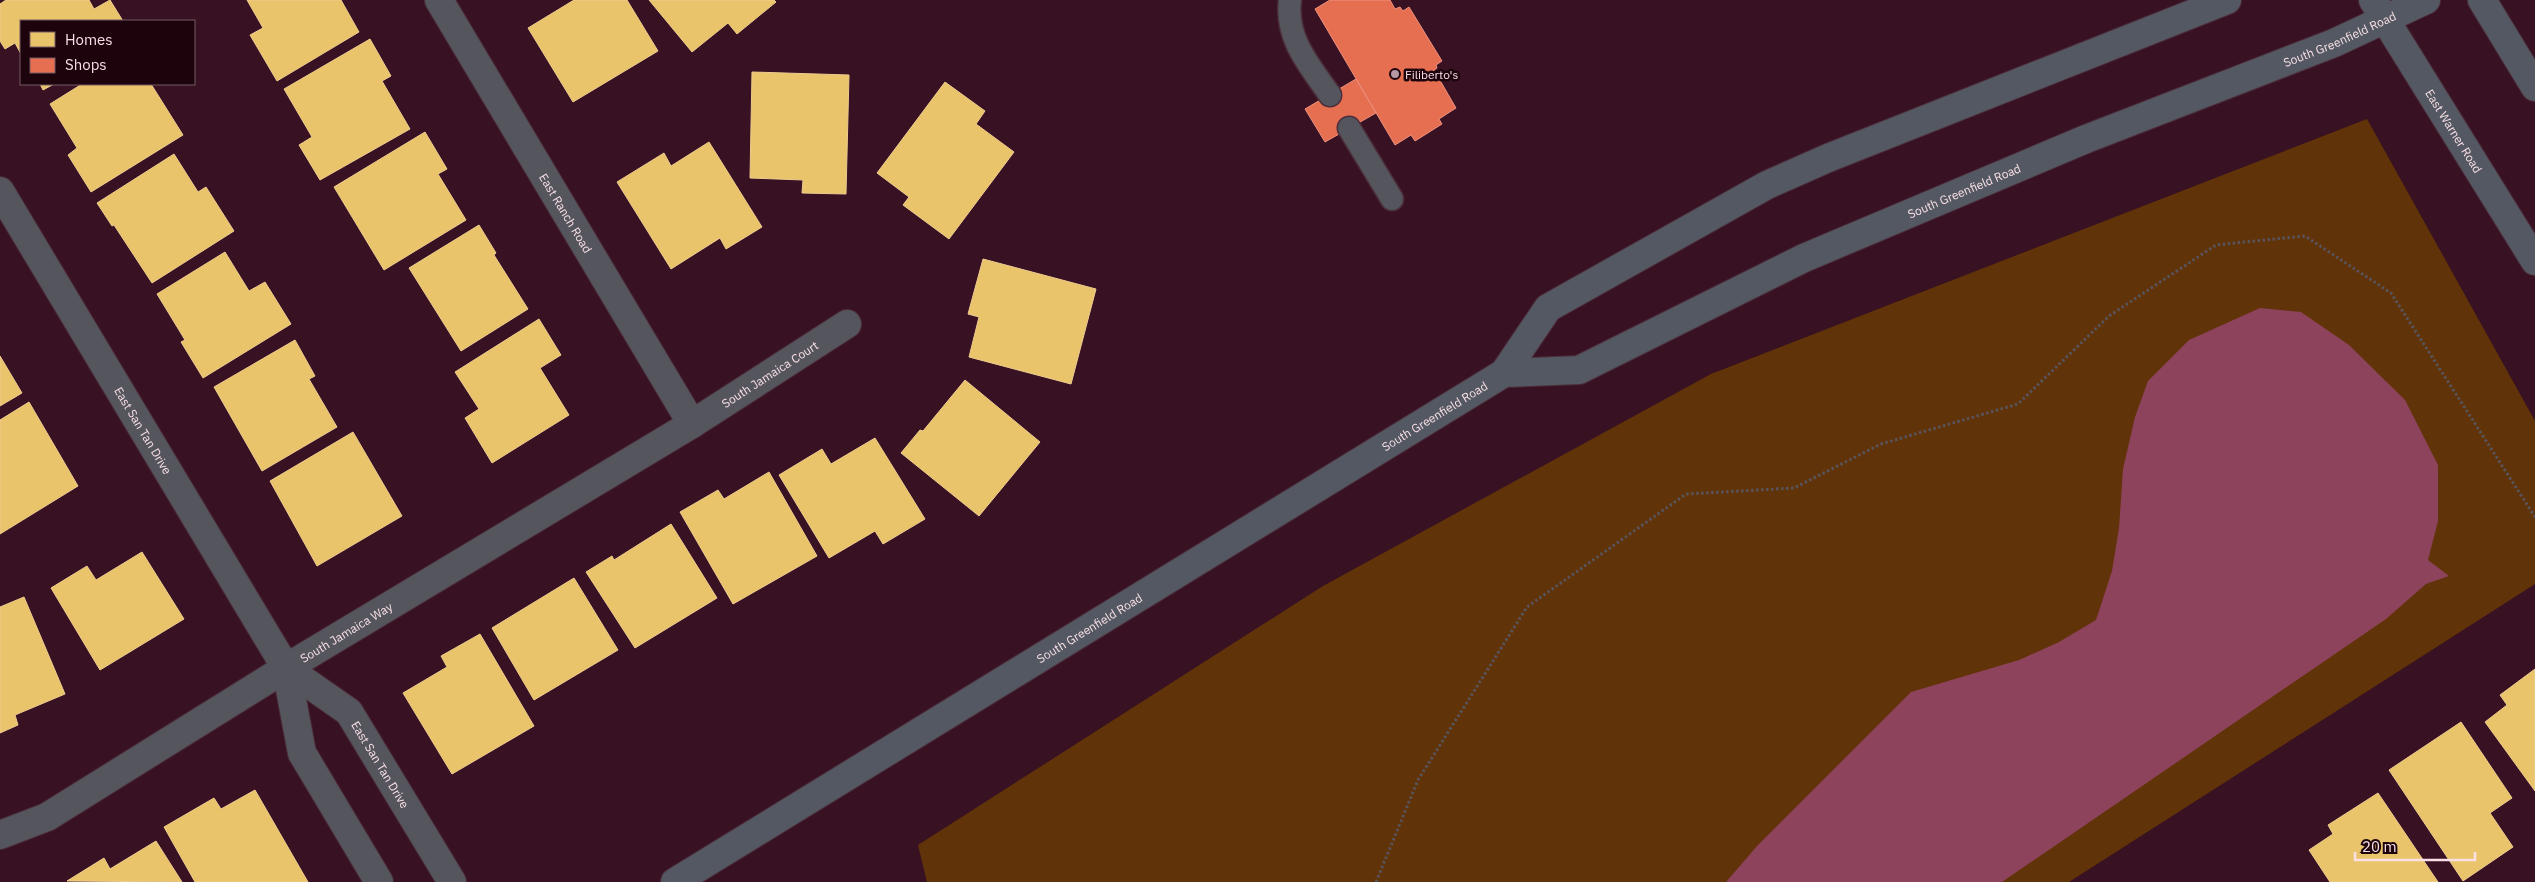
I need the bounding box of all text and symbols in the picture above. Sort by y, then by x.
street label: South Greenfield Road [2281,8,2398,70]
legend [20,20,195,85]
text: Homes [65,30,113,49]
text: Shops [65,55,107,74]
place label: Filiberto's [1405,67,1459,82]
marker: Filiberto's [1389,68,1401,80]
street label: East Warner Road [2423,86,2486,176]
street label: South Greenfield Road [1905,160,2023,221]
street label: East Ranch Road [536,170,596,256]
street label: South Jamaica Court [719,337,821,411]
street label: South Greenfield Road [1379,378,1490,454]
street label: East San Tan Drive [111,384,176,477]
street label: South Greenfield Road [1034,590,1145,666]
street label: South Jamaica Way [297,598,395,665]
street label: East San Tan Drive [349,718,413,811]
scale bar [2355,830,2475,862]
text: 20 m [2362,837,2397,856]

